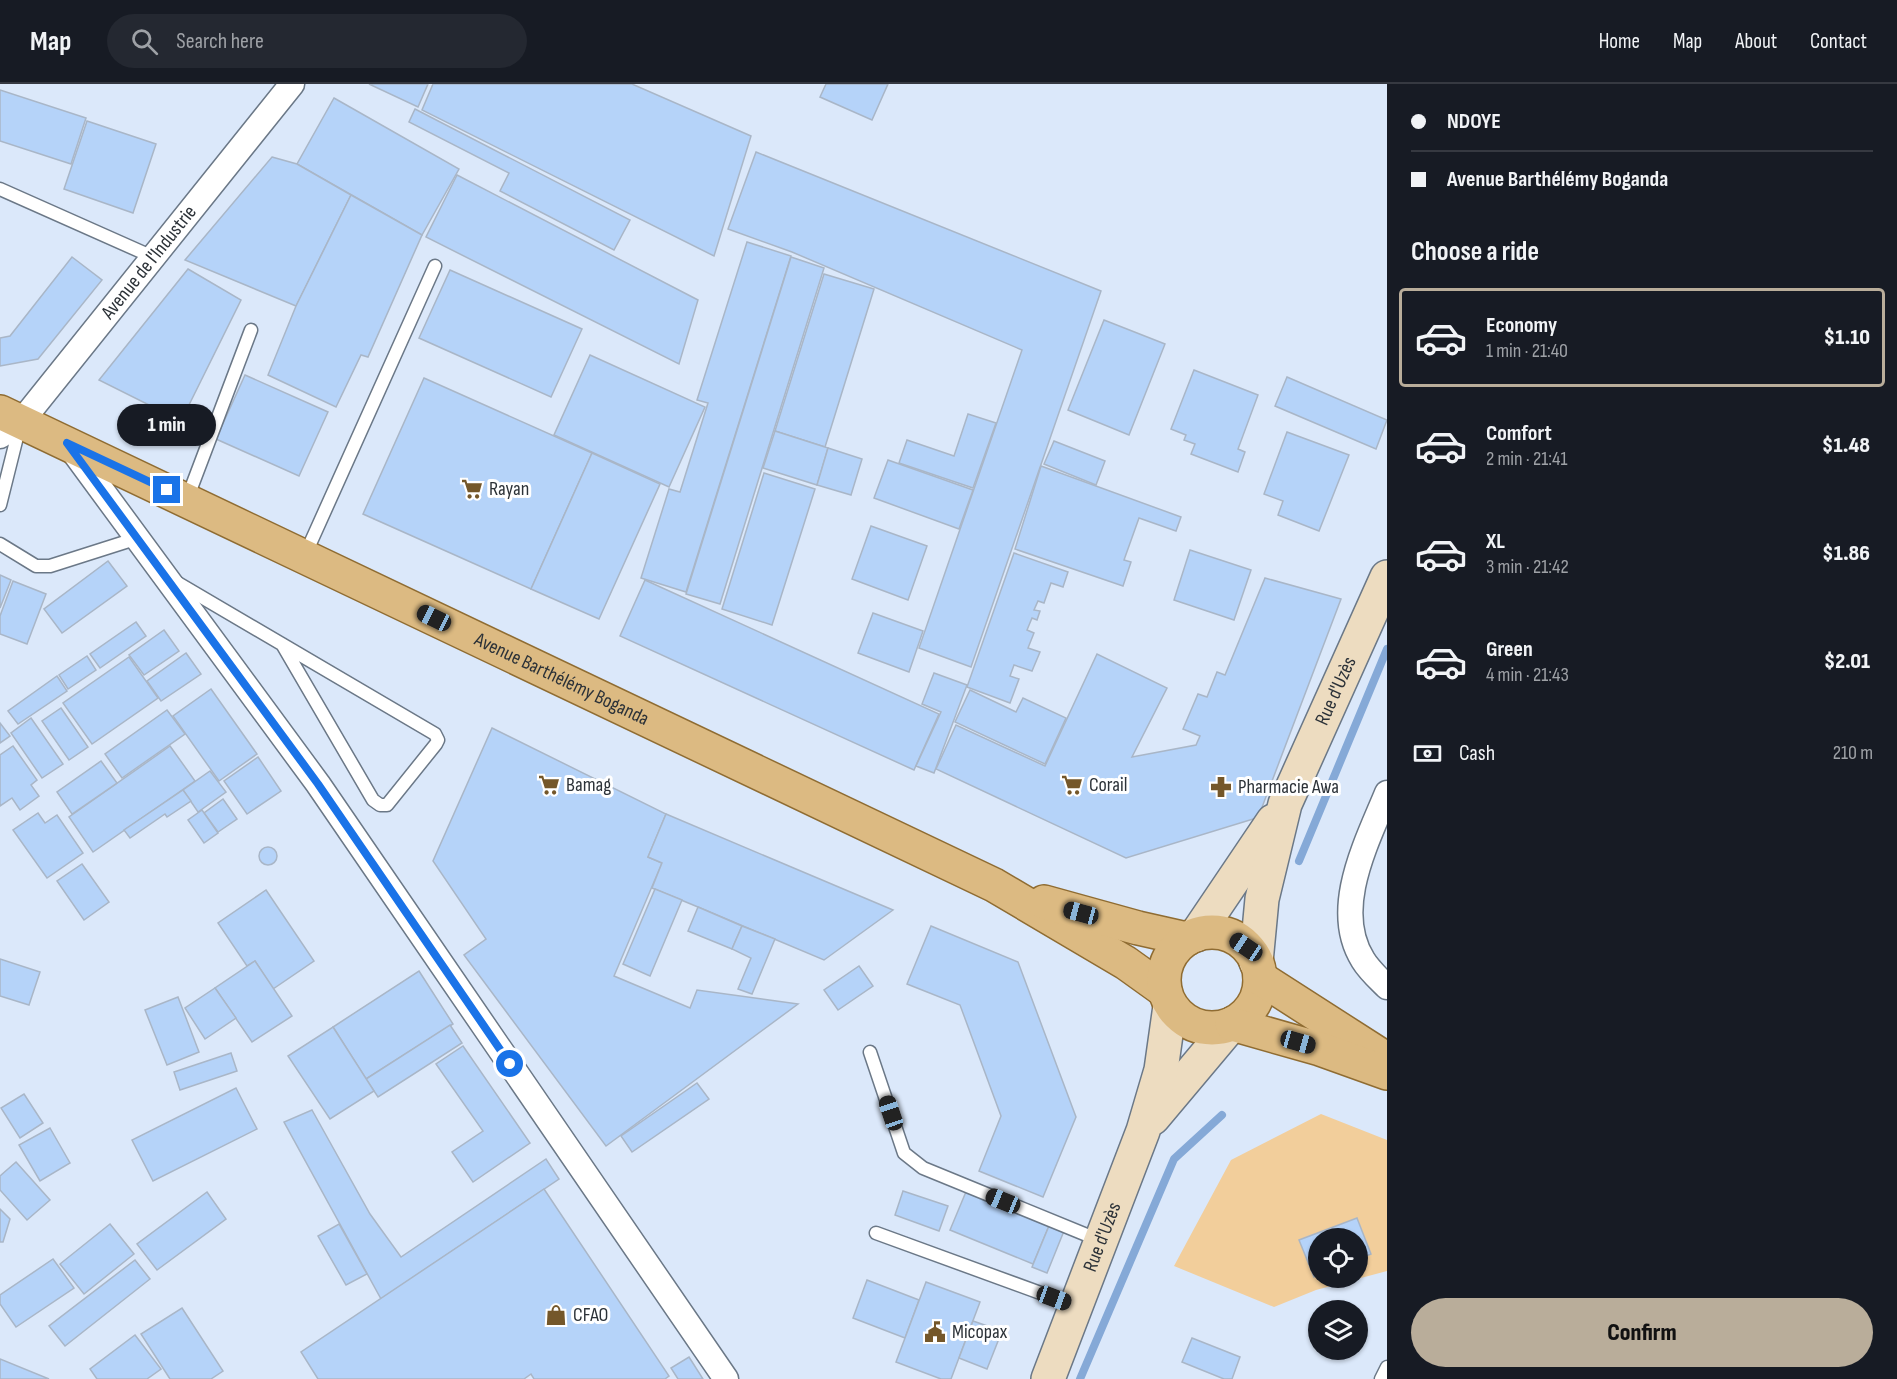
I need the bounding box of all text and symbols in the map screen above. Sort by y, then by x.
search box [107,14,527,68]
text: Map [30,25,71,58]
icon: search [128,25,161,58]
text: Search here [176,28,264,55]
text: Home [1599,29,1640,54]
text: Map [1673,29,1702,54]
text: About [1735,29,1777,54]
text: Contact [1810,29,1867,54]
text: NDOYE [1447,108,1501,135]
text: Avenue Barthélémy Boganda [1447,166,1668,193]
street label: Avenue de l'Industrie [96,201,202,325]
text: Choose a ride [1411,236,1539,268]
icon: car [1414,311,1468,365]
text: Economy [1486,312,1557,339]
text: $1.10 [1824,324,1870,351]
text: 1 min · 21:40 [1486,339,1568,363]
callout: 1 min [118,403,216,445]
text: 1 min [147,413,186,437]
icon: car [1414,419,1468,473]
text: Comfort [1486,420,1552,447]
text: $1.48 [1822,432,1870,459]
text: 2 min · 21:41 [1486,447,1567,471]
route end [153,476,180,503]
supermarket icon: Rayan [460,477,484,501]
place label: Rayan [489,477,529,501]
icon: car [1414,527,1468,581]
text: XL [1486,528,1505,555]
text: $1.86 [1822,540,1870,567]
text: 3 min · 21:42 [1486,555,1569,579]
car [414,602,454,634]
street label: Avenue Barthélémy Boganda [470,627,653,731]
icon: car [1414,635,1468,689]
text: Green [1486,636,1533,663]
text: $2.01 [1824,648,1870,675]
street label: Rue d'Uzès [1310,653,1362,729]
text: 4 min · 21:43 [1486,663,1569,687]
icon: cash [1411,737,1444,770]
text: Cash [1459,740,1495,767]
text: 210 m [1833,741,1873,765]
supermarket icon: Bamag [537,773,561,797]
place label: Bamag [566,773,611,797]
supermarket icon: Corail [1060,773,1084,797]
place label: Corail [1089,773,1127,797]
pharmacy icon: Pharmacie Awa [1209,775,1233,799]
place label: Pharmacie Awa [1238,775,1339,799]
car [1061,900,1101,926]
car [1226,929,1266,965]
car [1278,1028,1318,1056]
route start [496,1050,523,1077]
car [877,1093,905,1133]
car [983,1186,1023,1216]
street label: Rue d'Uzès [1078,1199,1127,1275]
map controls [1308,1228,1368,1360]
button: locate [1308,1228,1368,1288]
car [1034,1283,1074,1313]
button: Confirm [1411,1298,1873,1367]
button: layers [1308,1300,1368,1360]
shop icon: CFAO [544,1303,568,1327]
place label: CFAO [573,1303,608,1327]
public building icon: Micopax [923,1320,947,1344]
place label: Micopax [952,1320,1008,1344]

